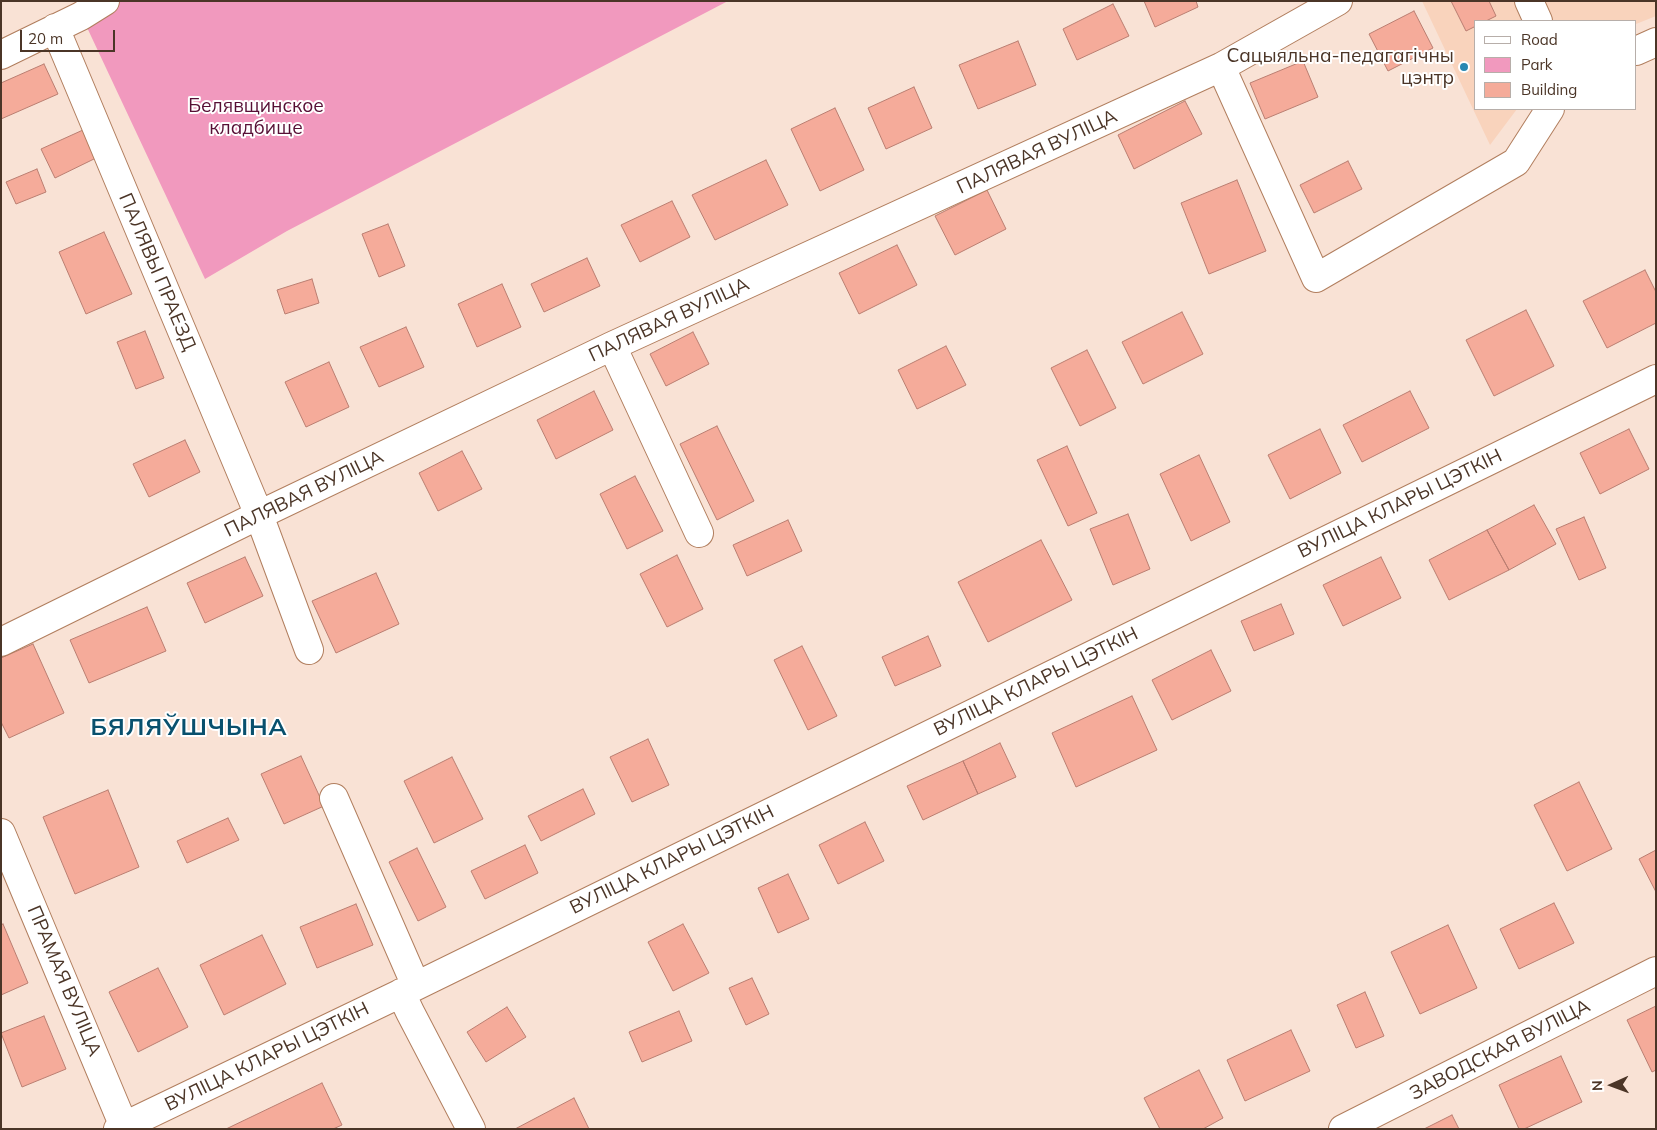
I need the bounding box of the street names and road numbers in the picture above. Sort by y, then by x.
street label: ПАЛЯВАЯ ВУЛІЦА [953,105,1121,199]
street label: ПАЛЯВЫ ПРАЕЗД [114,190,200,354]
street label: ПАЛЯВАЯ ВУЛІЦА [585,273,753,367]
street label: ВУЛІЦА КЛАРЫ ЦЭТКІН [1294,445,1506,563]
street label: ПАЛЯВАЯ ВУЛІЦА [221,446,387,542]
street label: ВУЛІЦА КЛАРЫ ЦЭТКІН [930,623,1142,741]
street label: ВУЛІЦА КЛАРЫ ЦЭТКІН [566,801,778,919]
street label: ПРАМАЯ ВУЛІЦА [22,902,106,1060]
street label: ЗАВОДСКАЯ ВУЛІЦА [1406,995,1594,1105]
street label: ВУЛІЦА КЛАРЫ ЦЭТКІН [161,998,373,1116]

